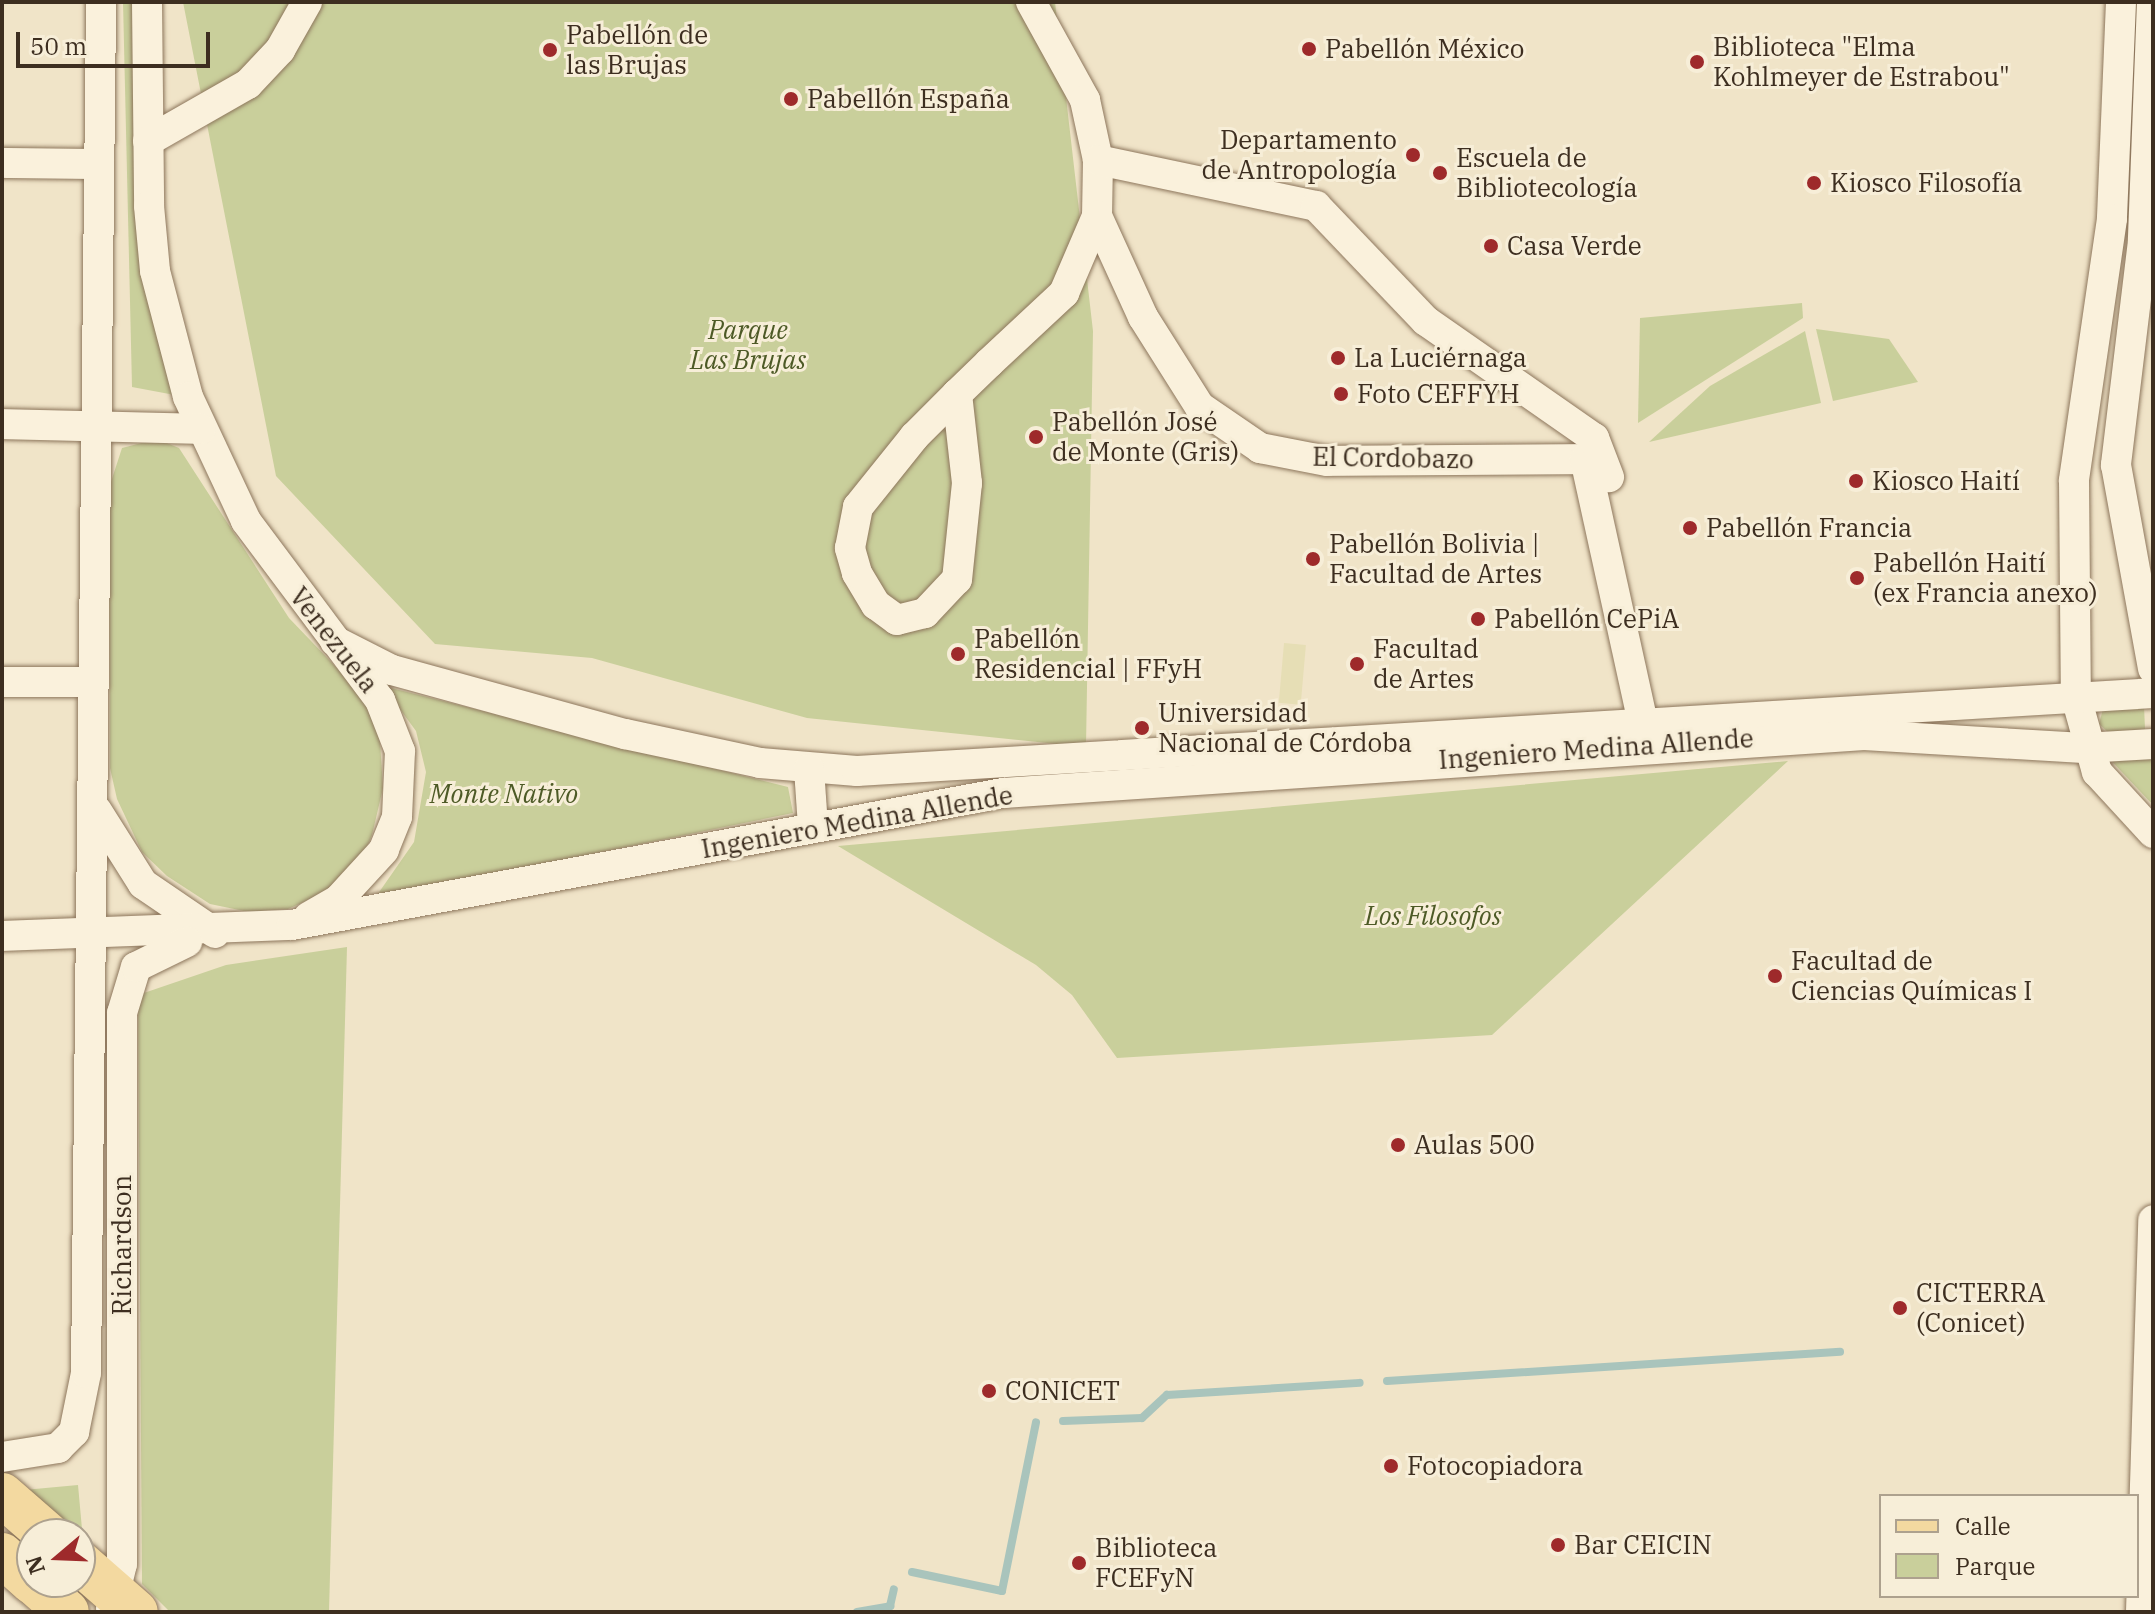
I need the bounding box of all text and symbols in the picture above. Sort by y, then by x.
scale bar [20,16,214,66]
place label: Pabellón de las Brujas [566,19,708,80]
text: 50 m [30,30,87,62]
place label: Biblioteca "Elma Kohlmeyer de Estrabou" [1713,31,2010,92]
place label: Pabellón México [1325,33,1524,65]
marker: Pabellón México [1300,40,1318,58]
marker: Pabellón de las Brujas [541,41,559,59]
marker: Biblioteca "Elma Kohlmeyer de Estrabou" [1688,53,1706,71]
place label: Pabellón España [807,83,1010,115]
marker: Pabellón España [782,90,800,108]
place label: Departamento de Antropología [1202,124,1397,186]
place label: Escuela de Bibliotecología [1456,142,1638,204]
marker: Departamento de Antropología [1404,146,1422,164]
marker: Escuela de Bibliotecología [1431,164,1449,182]
place label: Kiosco Filosofía [1830,167,2023,199]
marker: Kiosco Filosofía [1805,174,1823,192]
place label: Casa Verde [1507,230,1642,262]
marker: Casa Verde [1482,237,1500,255]
park label: Parque Las Brujas [690,314,806,376]
place label: La Luciérnaga [1354,342,1527,374]
marker: La Luciérnaga [1329,349,1347,367]
place label: Foto CEFFYH [1357,378,1520,410]
marker: Foto CEFFYH [1332,385,1350,403]
place label: Pabellón José de Monte (Gris) [1052,406,1239,468]
marker: Pabellón José de Monte (Gris) [1027,428,1045,446]
street label: El Cordobazo [1312,441,1474,475]
place label: Kiosco Haití [1872,465,2020,497]
marker: Kiosco Haití [1847,472,1865,490]
place label: Pabellón Francia [1706,512,1912,544]
marker: Pabellón Francia [1681,519,1699,537]
place label: Pabellón Bolivia | Facultad de Artes [1329,528,1542,590]
place label: Pabellón Haití (ex Francia anexo) [1873,547,2097,608]
marker: Pabellón Bolivia | Facultad de Artes [1304,550,1322,568]
marker: Pabellón Haití (ex Francia anexo) [1848,569,1866,587]
street label: Venezuela [283,581,385,699]
place label: Pabellón CePiA [1494,603,1679,635]
marker: Pabellón CePiA [1469,610,1487,628]
place label: Pabellón Residencial | FFyH [974,623,1202,684]
place label: Facultad de Artes [1373,633,1479,694]
marker: Pabellón Residencial | FFyH [949,645,967,663]
marker: Facultad de Artes [1348,655,1366,673]
place label: Universidad Nacional de Córdoba [1158,697,1412,758]
marker: Universidad Nacional de Córdoba [1133,719,1151,737]
street label: Ingeniero Medina Allende [1437,722,1755,776]
park label: Monte Nativo [430,778,578,810]
street label: Ingeniero Medina Allende [699,779,1015,865]
park label: Los Filosofos [1365,900,1501,932]
place label: Facultad de Ciencias Químicas I [1791,945,2032,1006]
marker: Facultad de Ciencias Químicas I [1766,967,1784,985]
place label: Aulas 500 [1414,1129,1535,1161]
marker: Aulas 500 [1389,1136,1407,1154]
street label: Richardson [106,1175,138,1315]
place label: CICTERRA (Conicet) [1916,1277,2045,1338]
marker: CICTERRA (Conicet) [1891,1299,1909,1317]
place label: CONICET [1005,1375,1120,1407]
marker: CONICET [980,1382,998,1400]
place label: Fotocopiadora [1407,1450,1583,1482]
marker: Fotocopiadora [1382,1457,1400,1475]
legend [1879,1494,2139,1598]
text: Calle [1955,1510,2011,1542]
north arrow [16,1518,96,1598]
place label: Bar CEICIN [1574,1529,1712,1561]
place label: Biblioteca FCEFyN [1095,1532,1217,1594]
marker: Bar CEICIN [1549,1536,1567,1554]
text: Parque [1955,1550,2035,1582]
text: N [18,1552,51,1578]
marker: Biblioteca FCEFyN [1070,1554,1088,1572]

